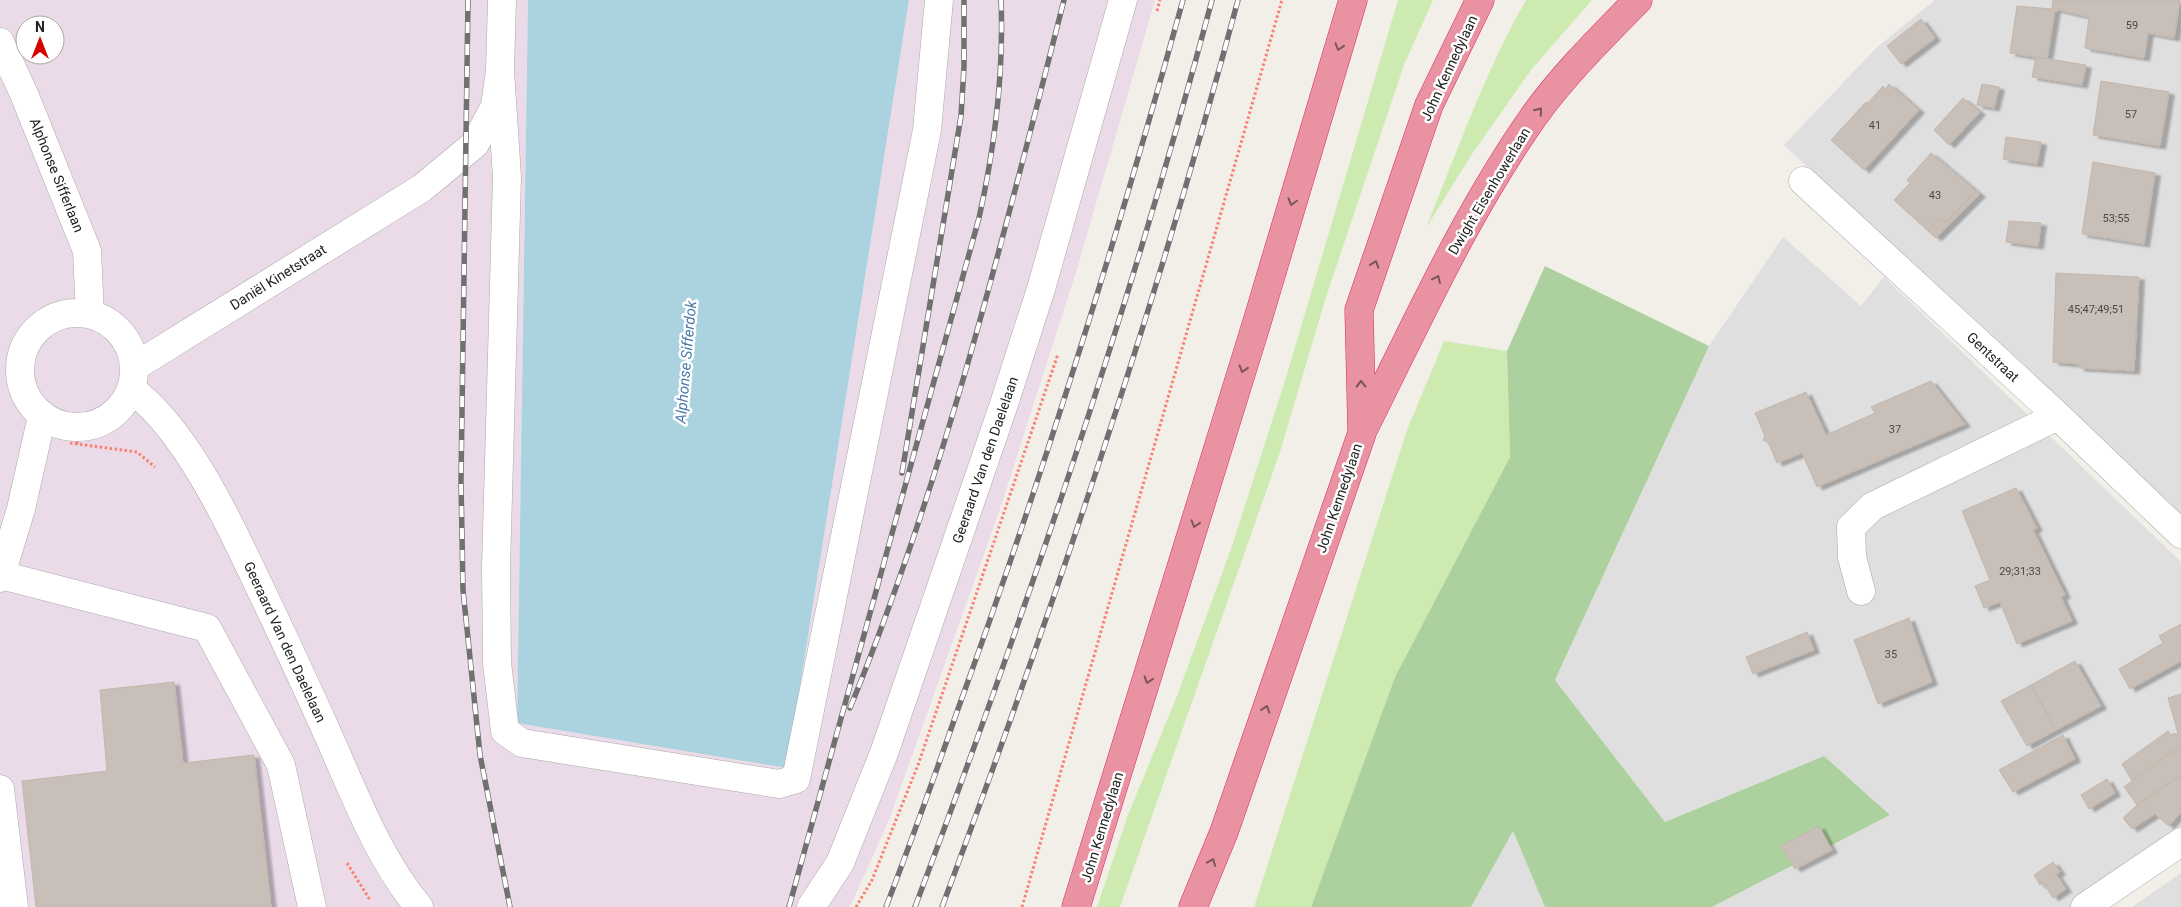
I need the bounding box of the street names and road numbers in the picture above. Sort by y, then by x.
street label: John Kennedylaan [1418,13,1480,123]
street label: Alphonse Sifferlaan [27,116,87,234]
street label: Dwight Eisenhowerlaan [1445,125,1533,257]
street label: Daniël Kinetstraat [227,241,329,313]
street label: Gentstraat [1964,329,2023,385]
street label: Geeraard Van den Daelelaan [949,374,1021,546]
street label: John Kennedylaan [1313,441,1365,555]
street label: Geeraard Van den Daelelaan [241,559,329,725]
street label: John Kennedylaan [1078,770,1126,884]

